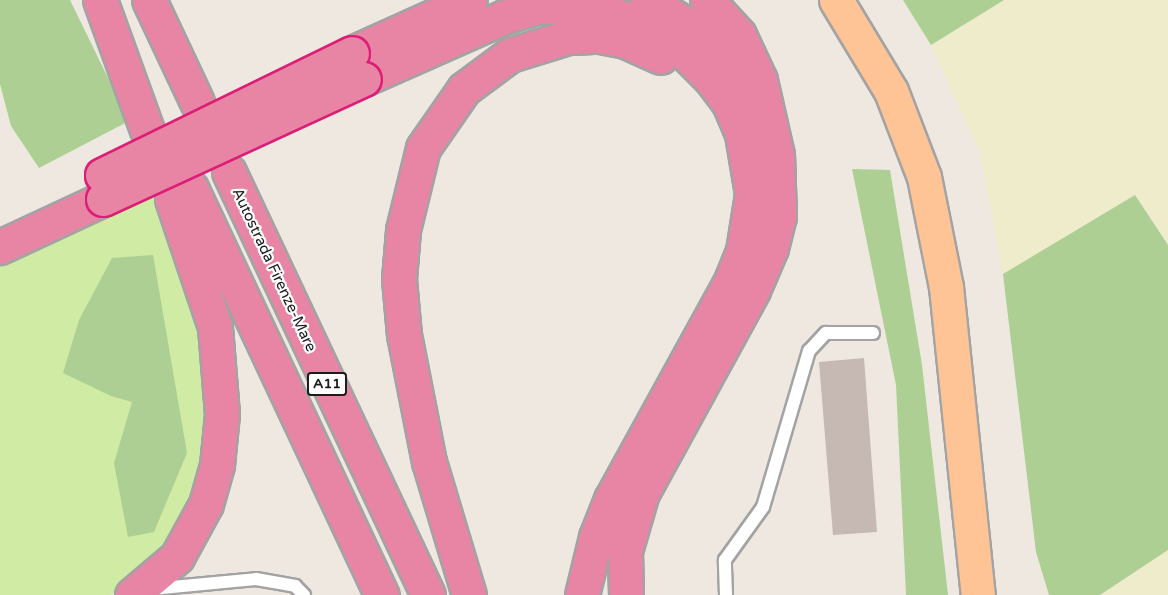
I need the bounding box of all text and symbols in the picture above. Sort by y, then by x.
street label: Autostrada Firenze-Mare [228,185,320,355]
road number: A11 [306,373,348,395]

